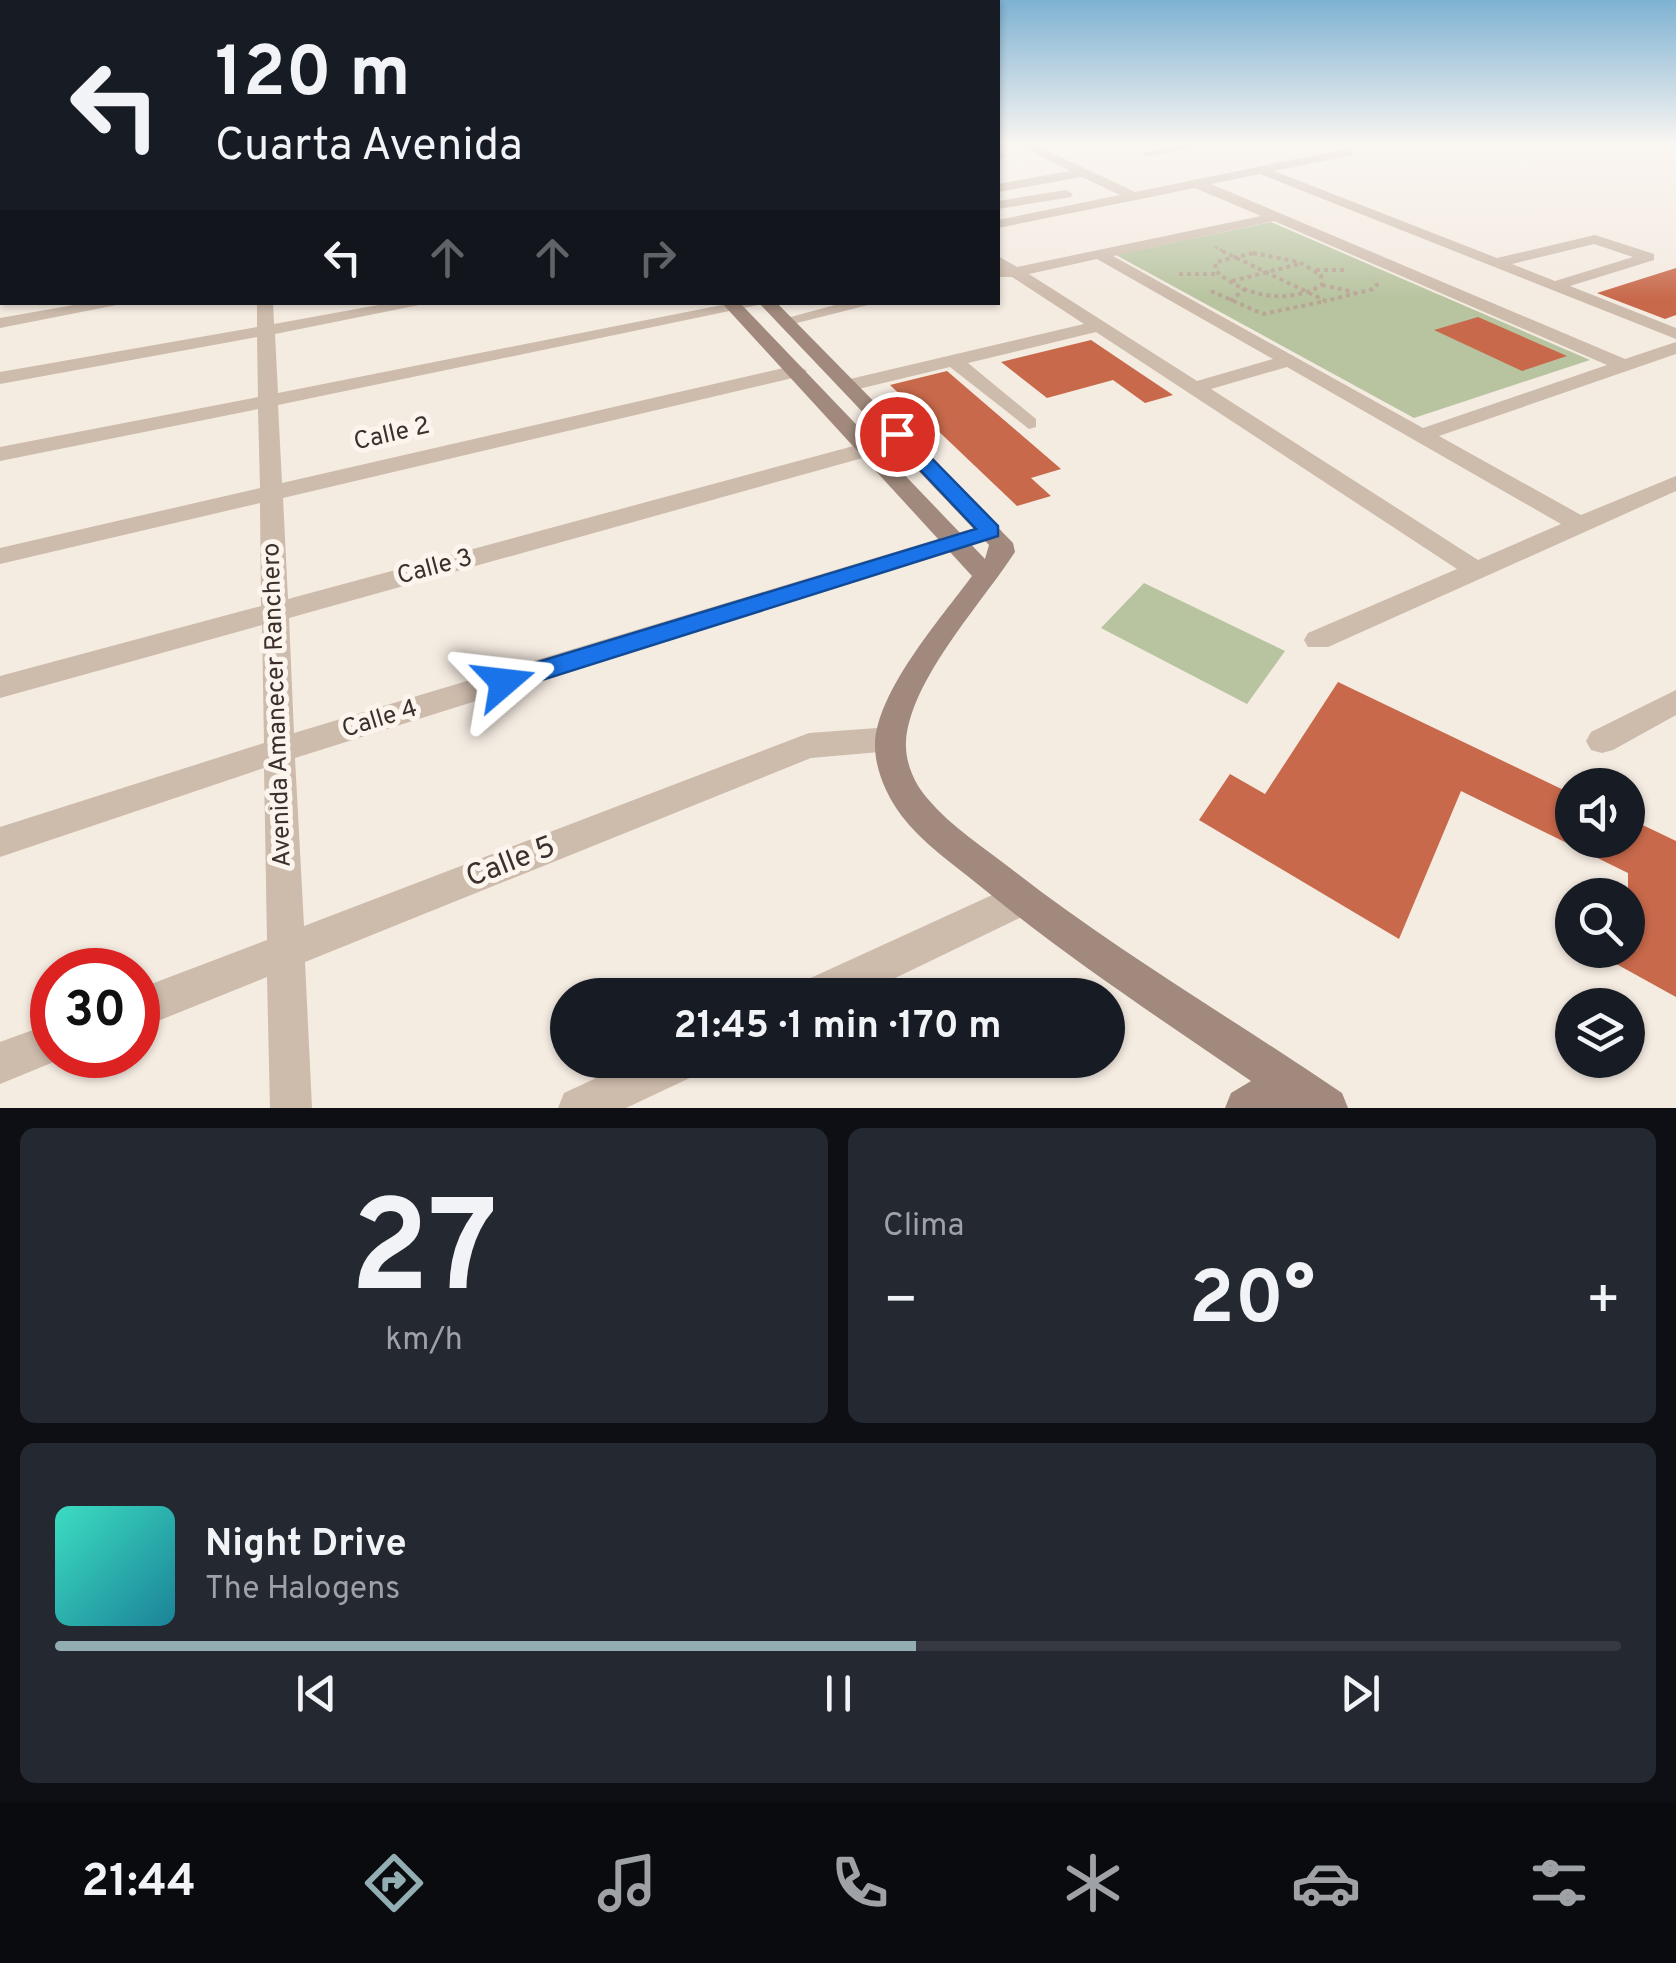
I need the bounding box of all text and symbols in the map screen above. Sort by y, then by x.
text: 120 m [215,32,411,121]
icon: left [50,40,180,170]
text: Cuarta Avenida [215,119,523,176]
icon: left [315,230,370,285]
icon: ahead [420,230,475,285]
icon: ahead [525,230,580,285]
icon: right [630,230,685,285]
pin [855,392,940,477]
icon: arrive [870,407,925,462]
street label: Calle 2 [351,411,433,459]
street label: Avenida Amanecer Ranchero [256,542,300,868]
street label: Calle 3 [394,543,476,593]
position arrow [452,630,556,734]
street label: Calle 4 [338,693,422,747]
map controls [1555,768,1645,1078]
button: sound [1555,768,1645,858]
street label: Calle 5 [461,829,561,897]
button: search [1555,878,1645,968]
speed limit sign: 30 [30,948,160,1078]
button: layers [1555,988,1645,1078]
text: 21:45 · 1 min · 170 m [674,1003,1001,1052]
text: 27 [350,1173,498,1338]
text: Clima [883,1207,964,1247]
text: 20° [1189,1255,1315,1350]
text: − [883,1268,918,1338]
text: + [1586,1268,1621,1338]
text: km/h [385,1321,463,1361]
text: Night Drive [205,1521,407,1570]
text: The Halogens [205,1570,400,1610]
icon: previous [289,1666,344,1721]
icon: pause [811,1666,866,1721]
icon: next [1333,1666,1388,1721]
icon: directions [359,1848,429,1918]
icon: music [592,1848,662,1918]
icon: phone [825,1848,895,1918]
icon: climate [1058,1848,1128,1918]
icon: car [1291,1848,1361,1918]
icon: filters [1524,1848,1594,1918]
text: 21:44 [82,1855,196,1912]

